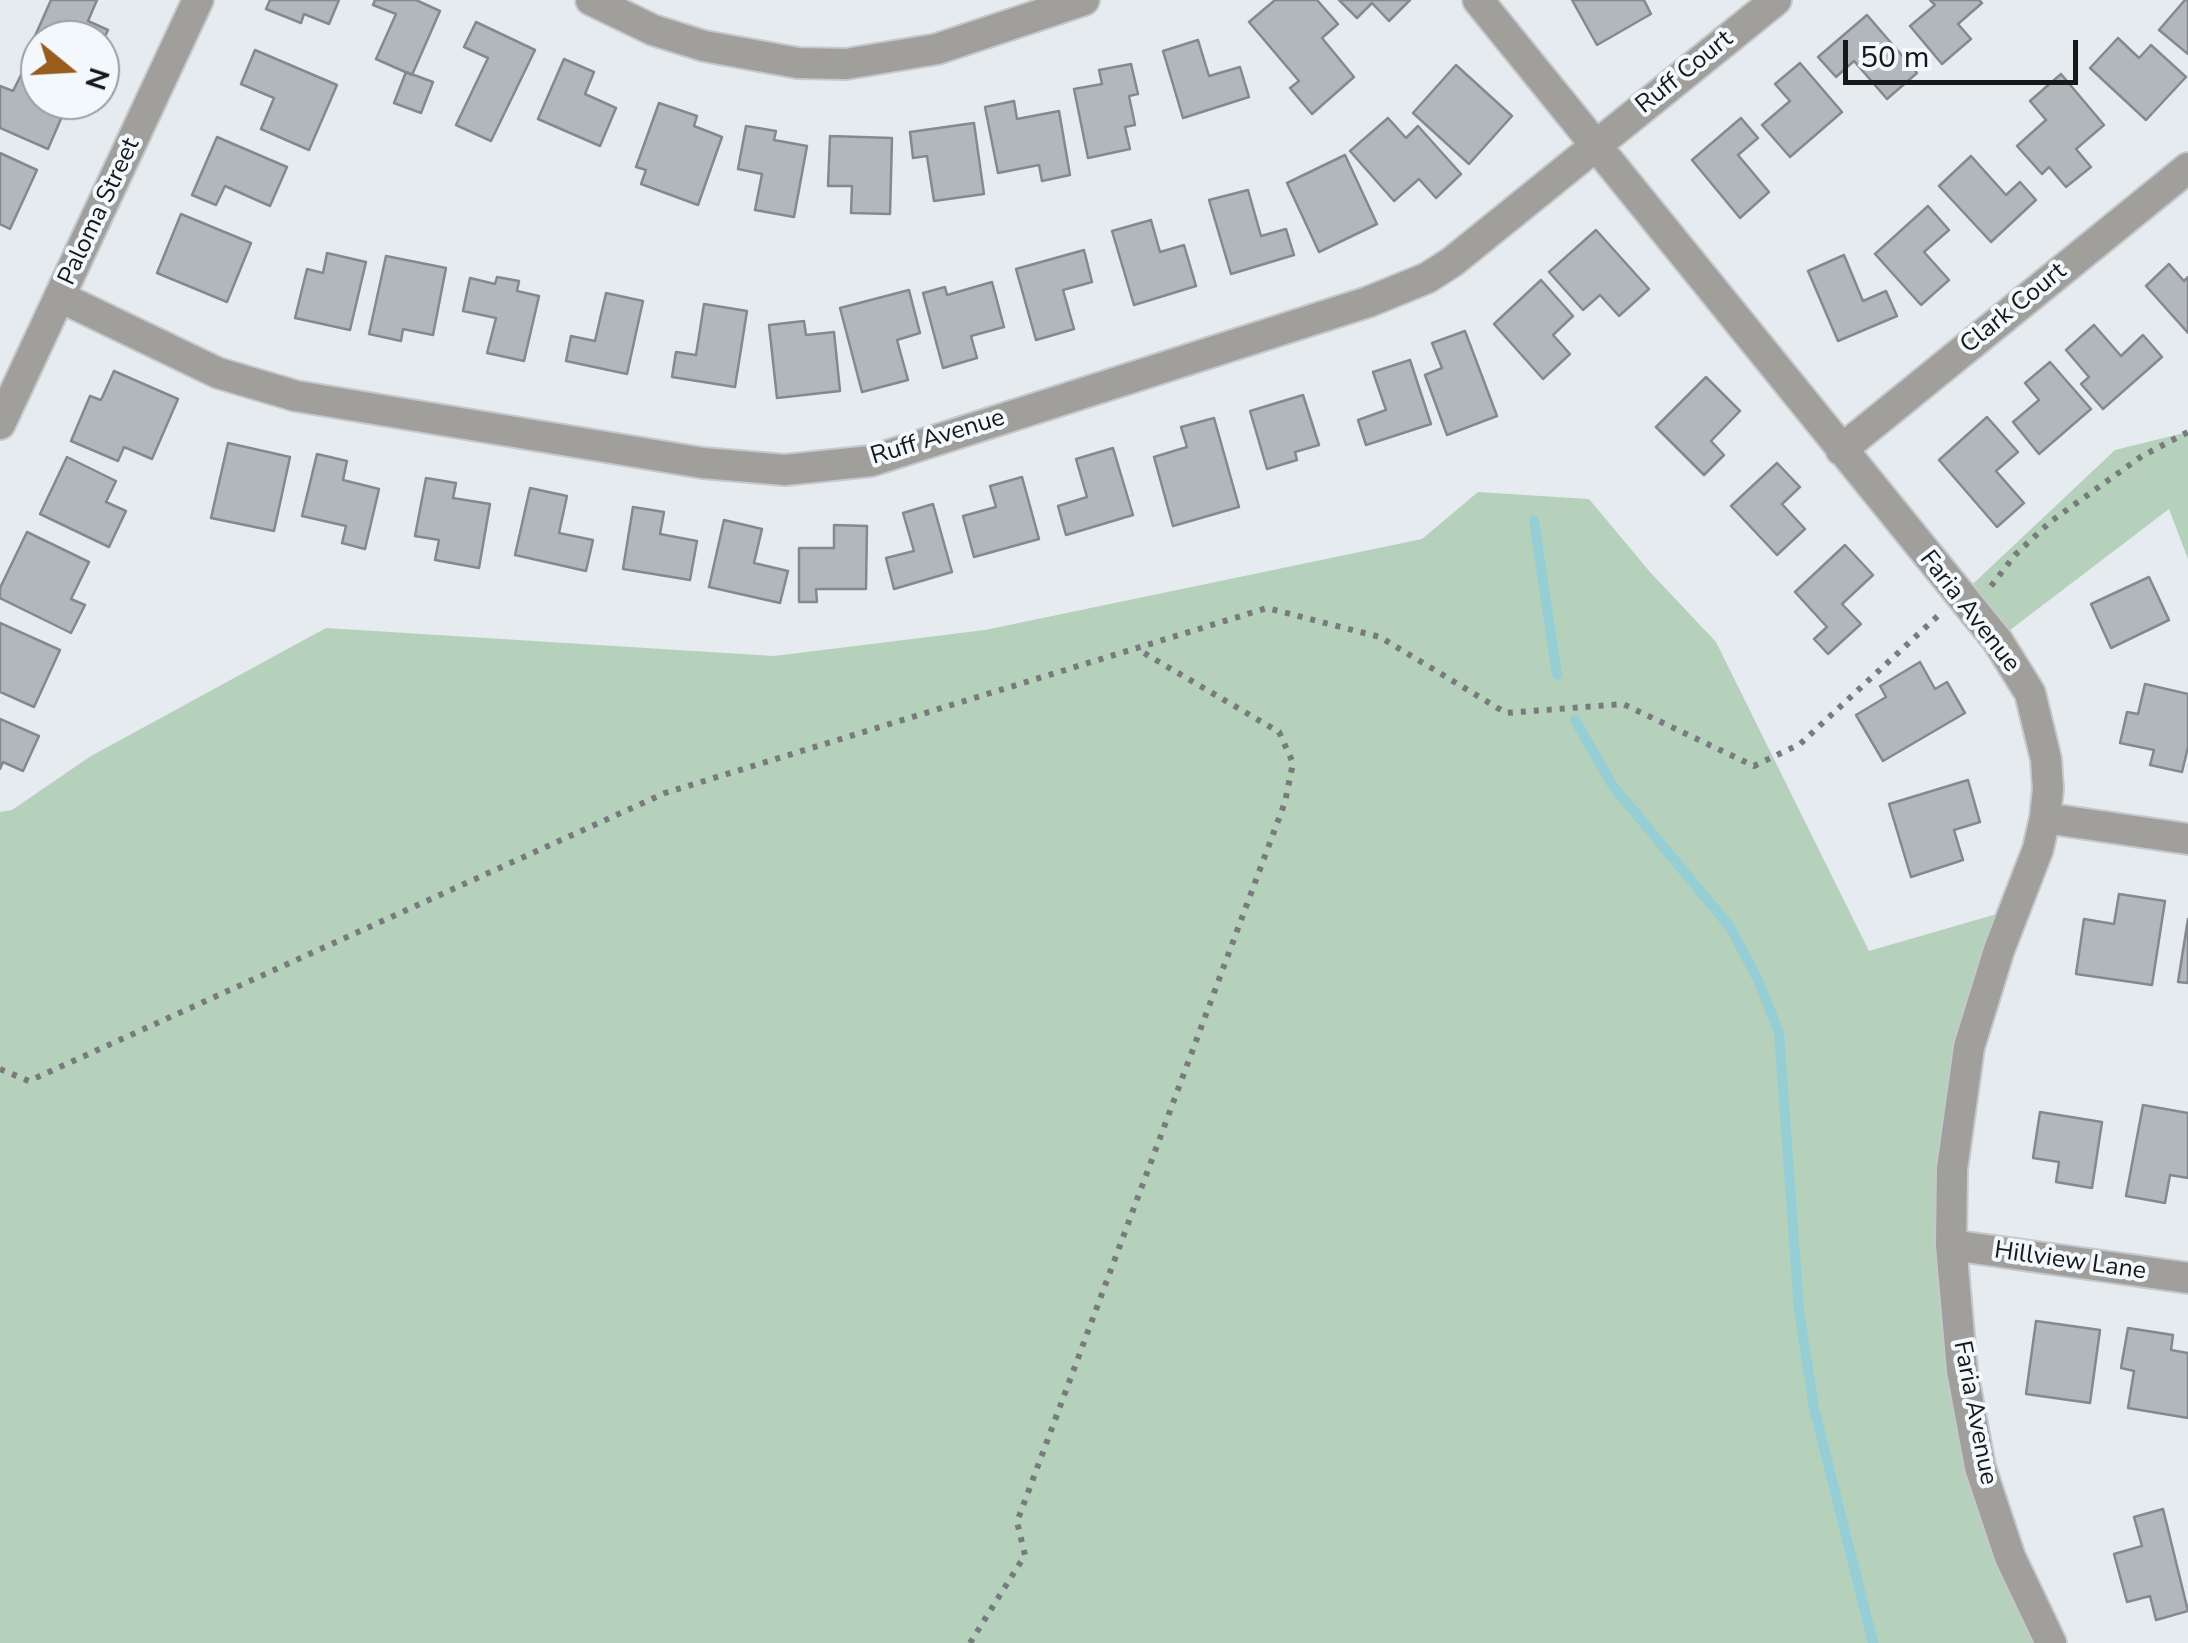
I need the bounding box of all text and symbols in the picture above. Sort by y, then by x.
north arrow [20,20,120,120]
scale bar [1848,20,2083,82]
street label: Ruff Court [1631,25,1739,121]
text: 50 m [1860,37,1929,78]
text: N [75,63,118,94]
street label: Paloma Street [53,134,147,290]
street label: Clark Court [1955,257,2073,361]
street label: Ruff Avenue [867,403,1009,473]
street label: Faria Avenue [1912,545,2026,679]
street label: Hillview Lane [1992,1237,2148,1287]
street label: Faria Avenue [1945,1339,2003,1487]

